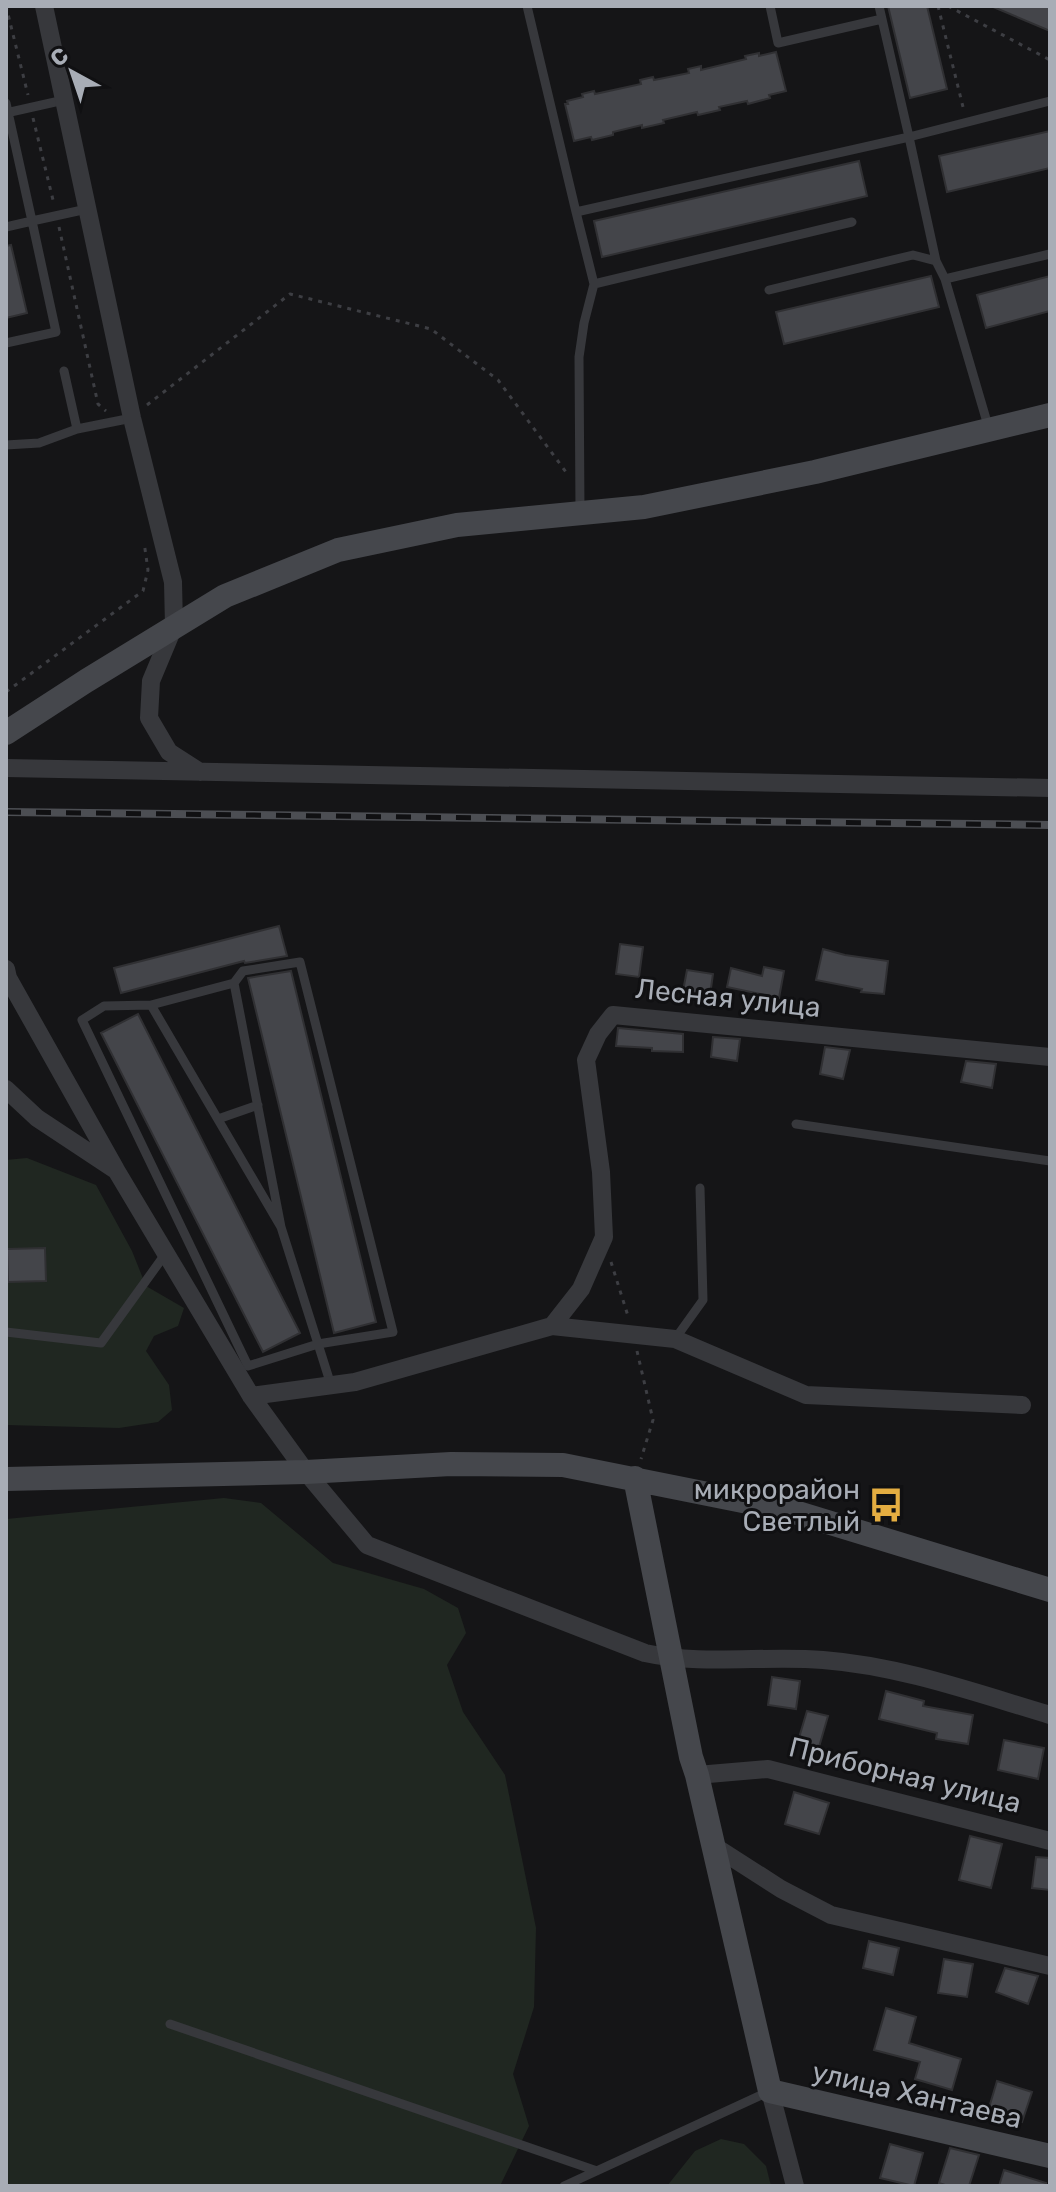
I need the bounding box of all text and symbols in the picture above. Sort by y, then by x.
north arrow [32,32,112,112]
text: С [45,42,74,72]
street label: Лесная улица [634,972,822,1024]
place label: микрорайон Светлый [694,1473,860,1538]
bus stop icon: микрорайон Светлый [867,1486,905,1524]
street label: Приборная улица [786,1730,1024,1820]
street label: улица Хантаева [809,2055,1025,2135]

